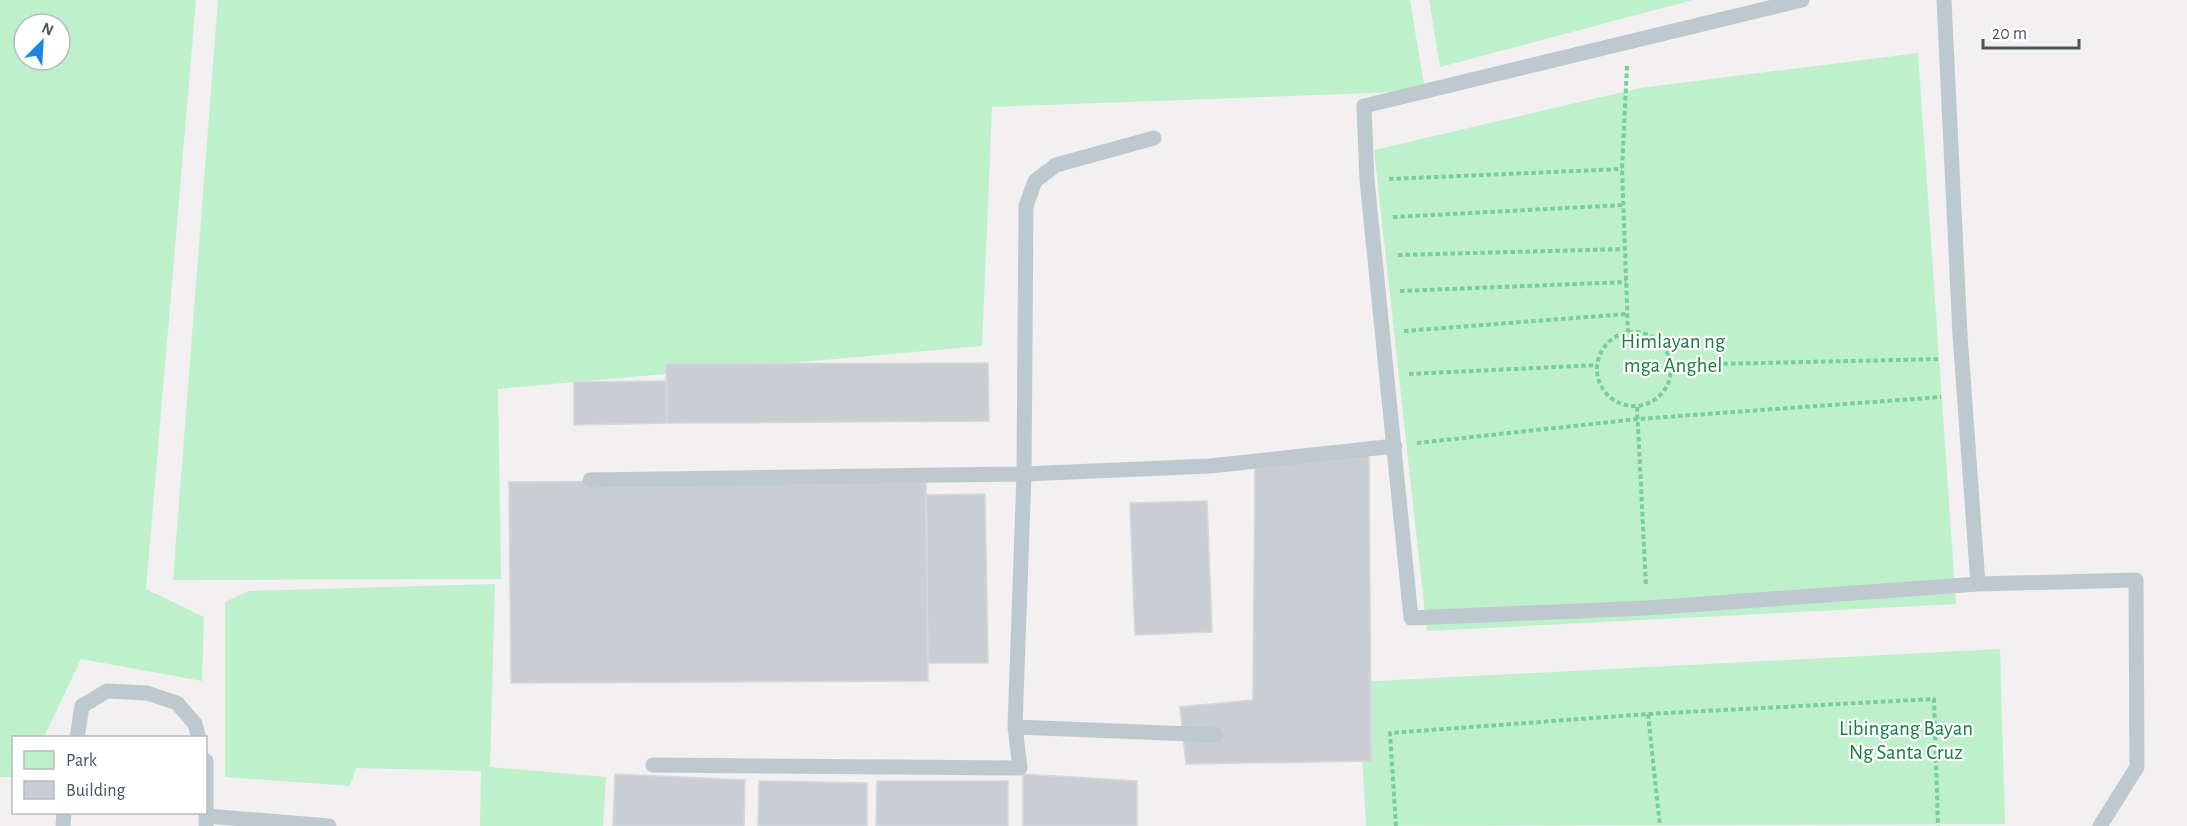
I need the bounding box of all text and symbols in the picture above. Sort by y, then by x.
north arrow [12,12,72,72]
scale bar [1983,12,2079,50]
text: N [39,20,56,39]
text: 20 m [1992,25,2027,43]
park label: Himlayan ng mga Anghel [1621,331,1726,376]
park label: Libingang Bayan Ng Santa Cruz [1839,718,1973,763]
legend [12,736,207,814]
text: Park [66,752,98,770]
text: Building [66,782,126,800]

